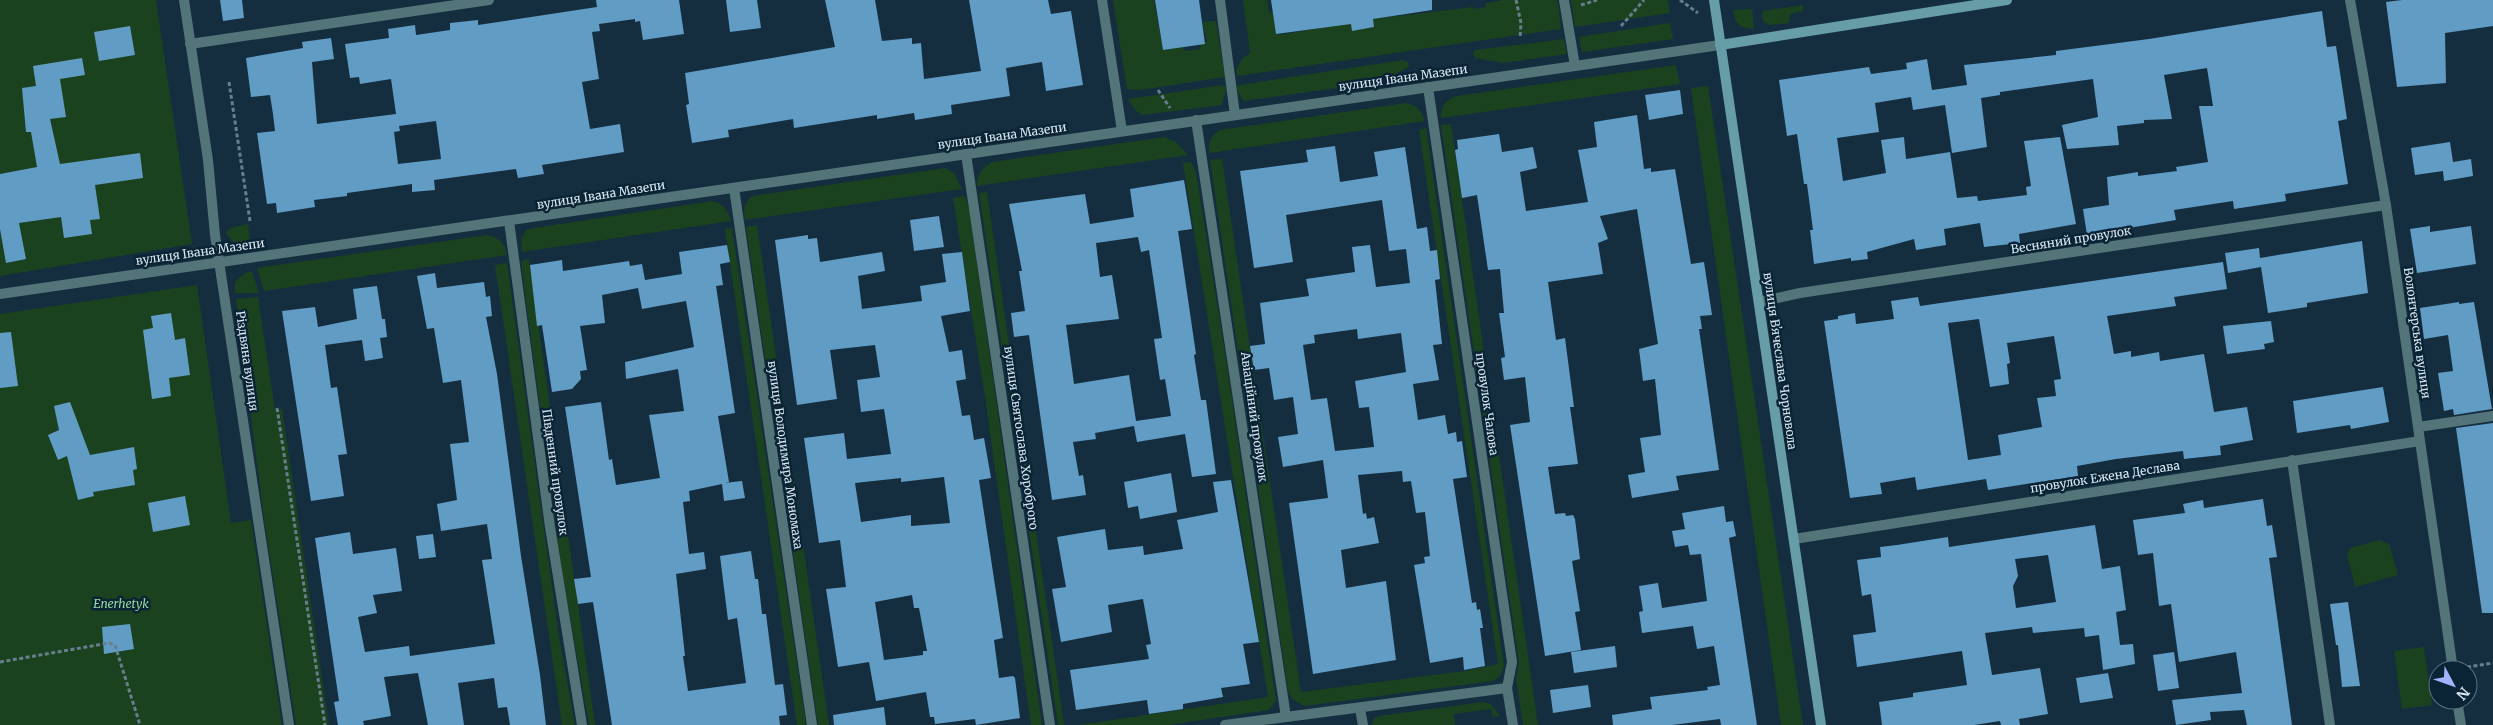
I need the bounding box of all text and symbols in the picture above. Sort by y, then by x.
street label: вулиця Івана Мазепи [1338,61,1468,94]
street label: вулиця Івана Мазепи [937,119,1067,152]
street label: вулиця Івана Мазепи [536,177,666,212]
street label: Весняний провулок [2010,223,2133,256]
street label: вулиця Івана Мазепи [135,235,265,268]
street label: Волонтерська вулиця [2401,266,2434,400]
street label: вулиця Вʼячеслава Чорновола [1761,271,1800,451]
street label: Різдвяна вулиця [233,310,262,412]
street label: вулиця Святослава Хороброго [1001,345,1042,531]
street label: Авіаційний провулок [1238,350,1271,483]
street label: провулок Чалова [1473,352,1502,457]
street label: вулиця Володимира Мономаха [765,360,806,551]
street label: Південний провулок [539,408,572,537]
street label: провулок Ежена Деслава [2029,457,2181,496]
park label: Enerhetyk [93,596,149,611]
north arrow [2428,660,2478,710]
text: N [2452,683,2473,704]

